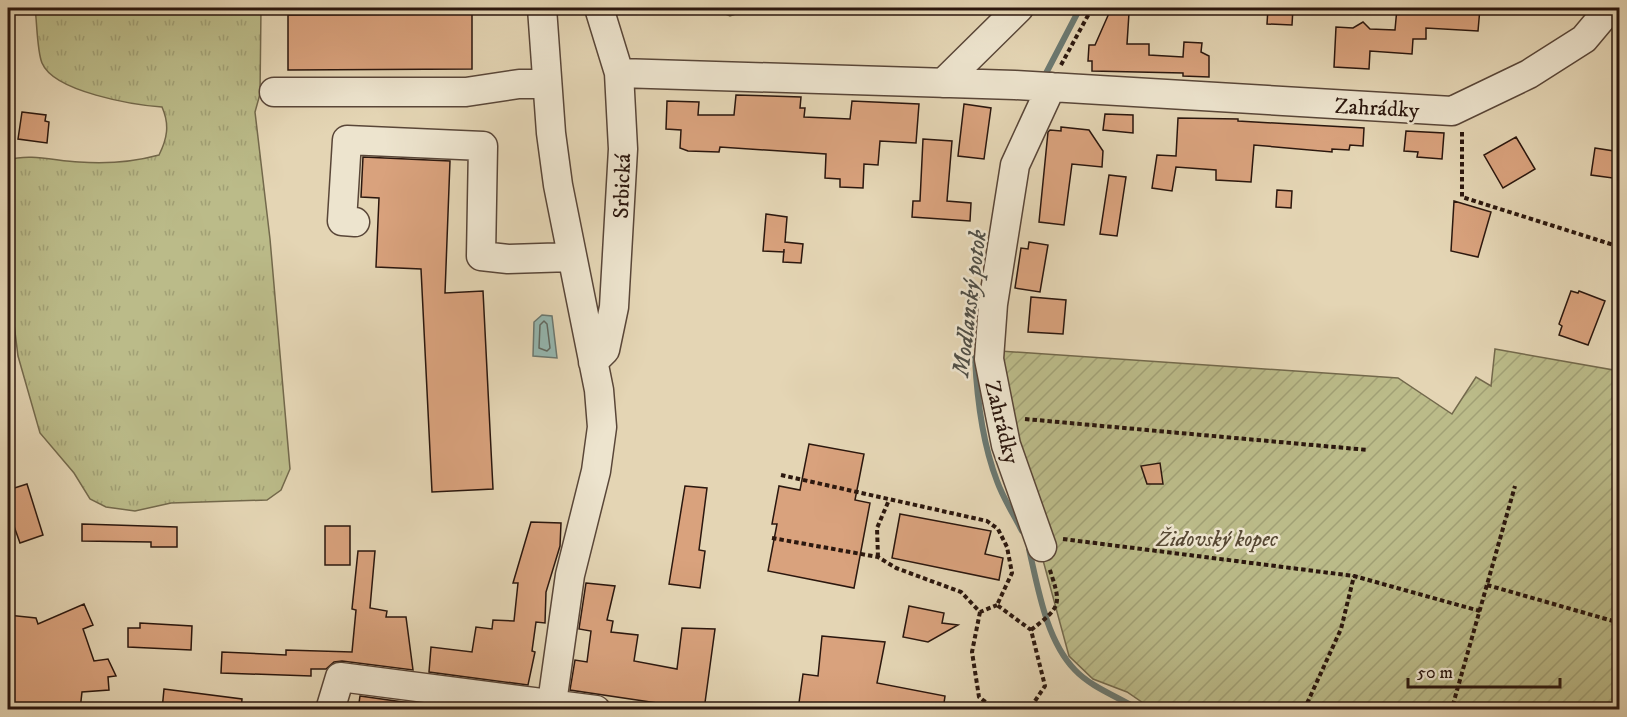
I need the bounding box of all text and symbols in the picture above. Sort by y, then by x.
street label: Zahrádky [1334,93,1421,124]
street label: Srbická [608,152,637,219]
water label: Modlanský potok [946,228,994,380]
street label: Zahrádky [978,378,1025,467]
park label: Židovský kopec [1155,526,1279,553]
scale bar [1408,651,1560,689]
text: 50 m [1417,662,1453,684]

